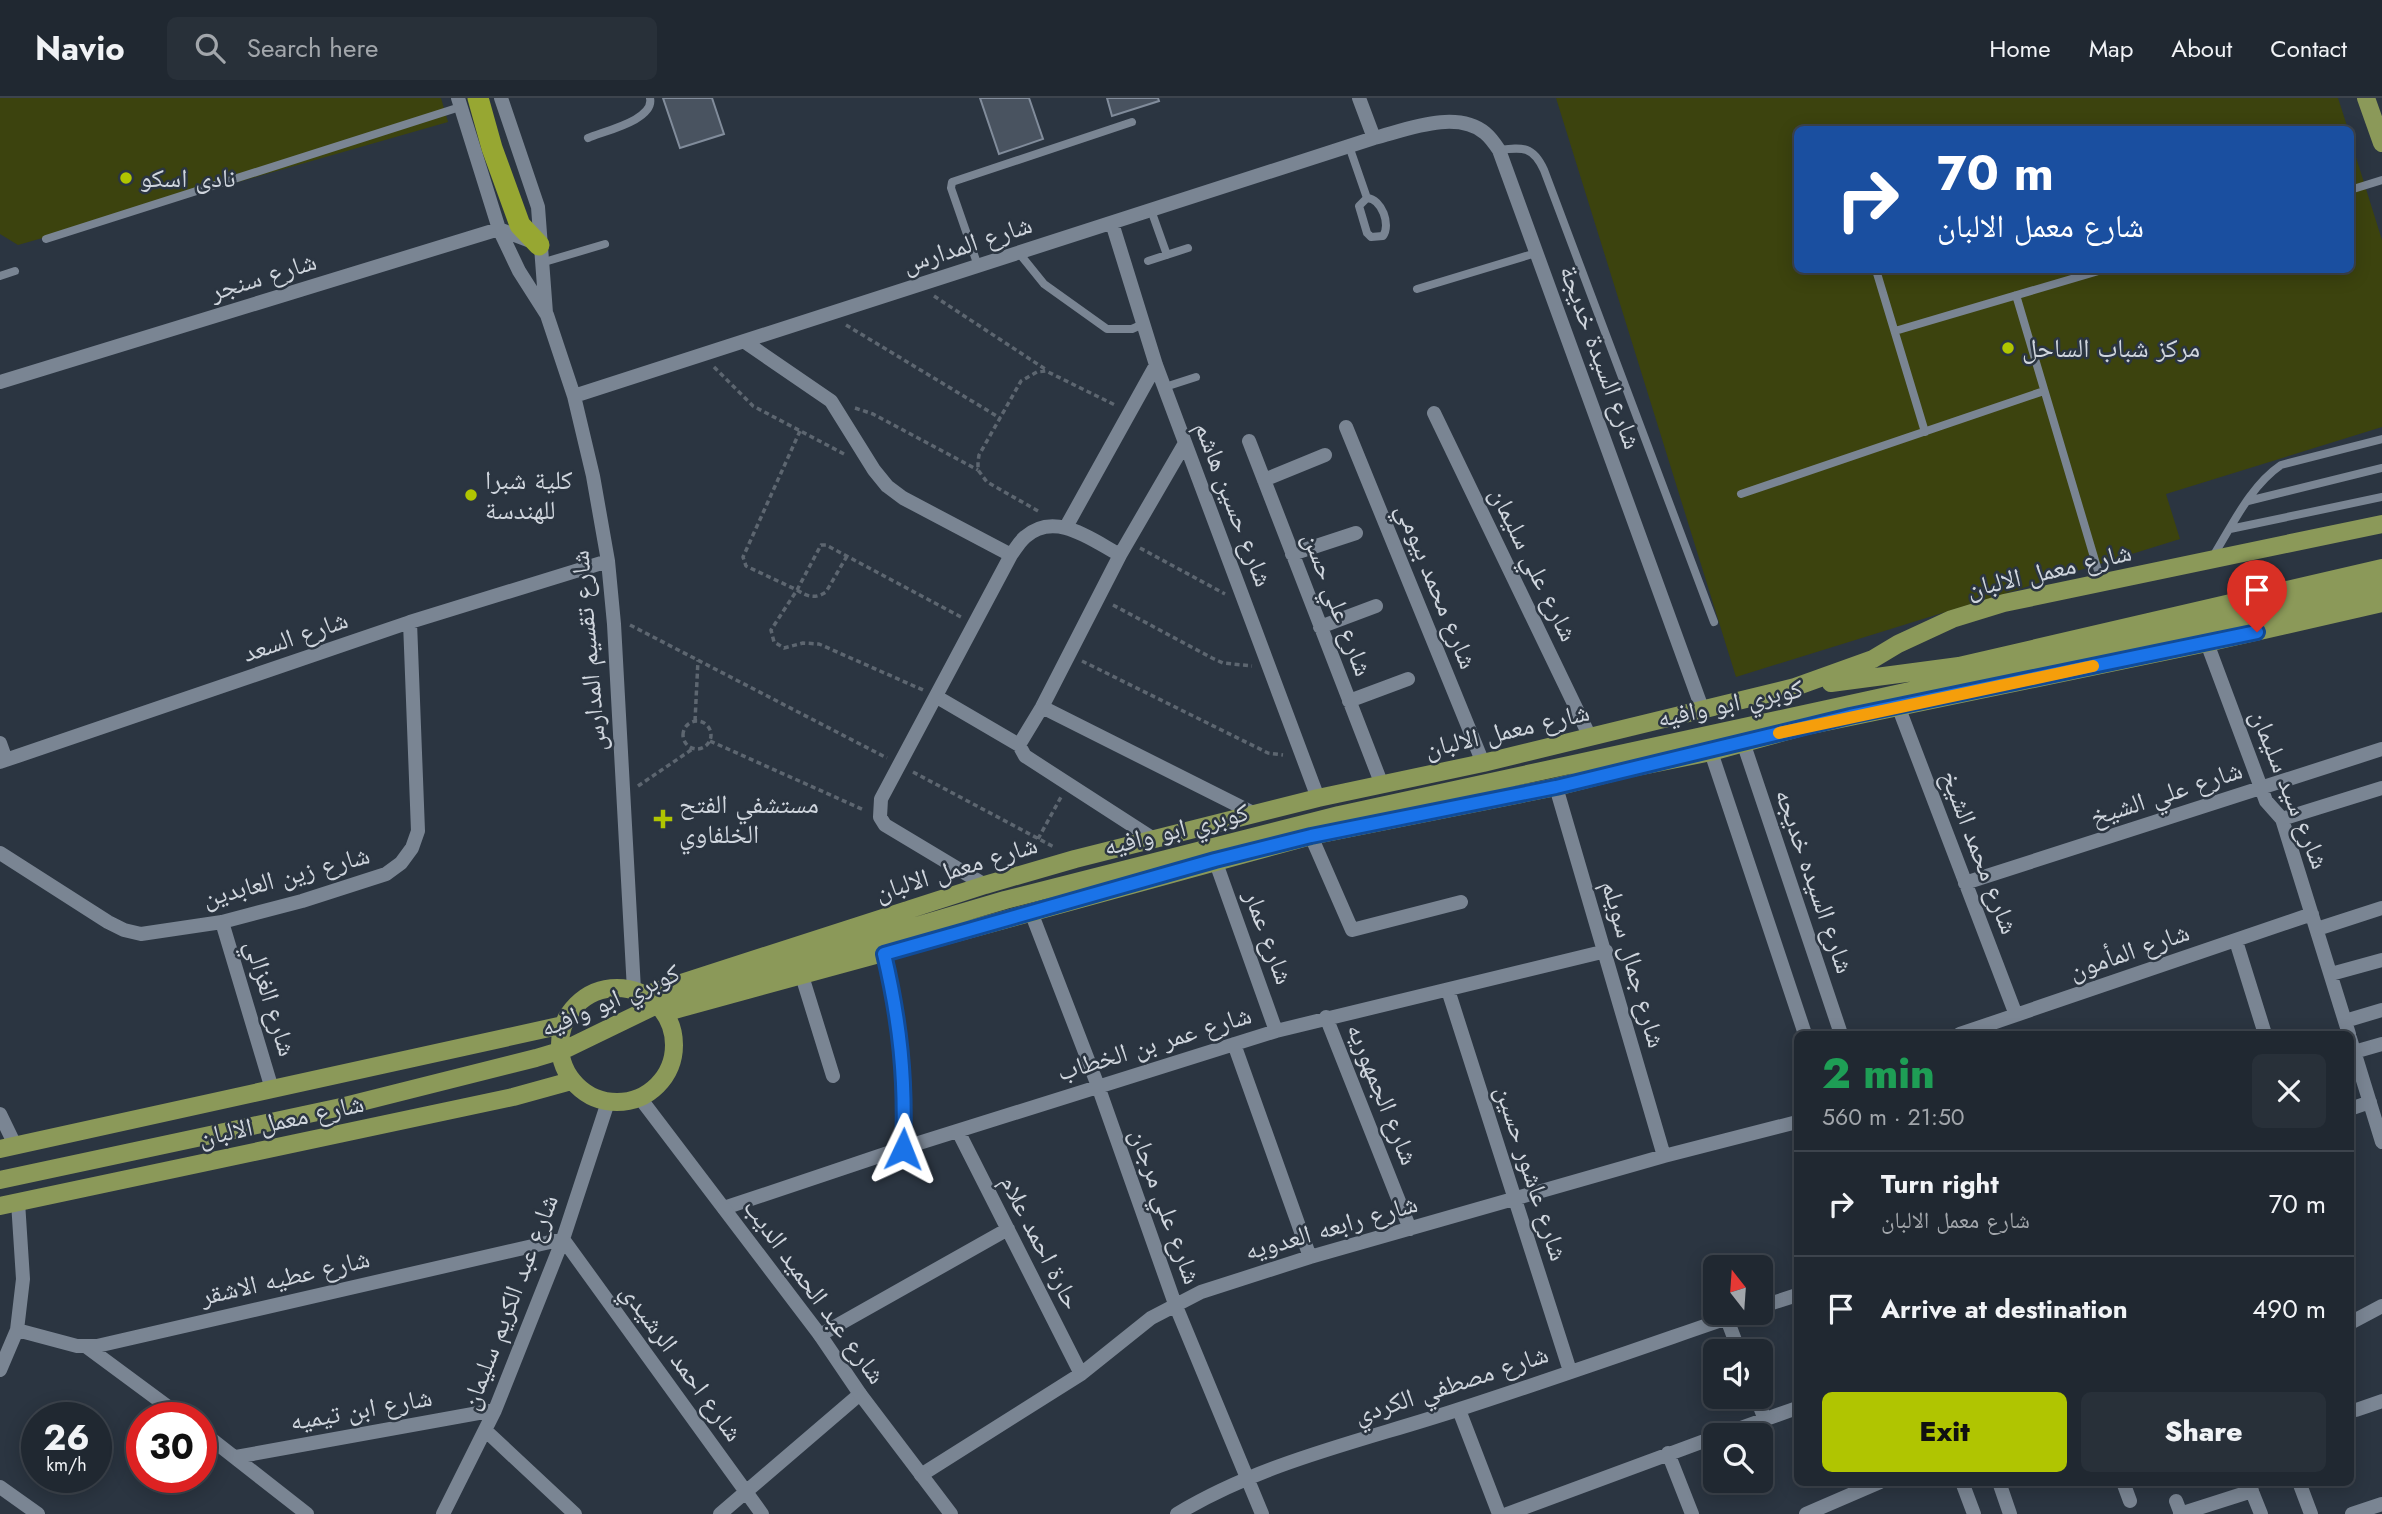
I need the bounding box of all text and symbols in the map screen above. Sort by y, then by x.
search box [167,17,657,80]
text: Navio [35,25,125,72]
icon: search [191,29,229,67]
text: Search here [247,29,378,67]
text: Home [1989,31,2051,66]
text: Map [2089,31,2133,66]
text: About [2171,31,2232,66]
text: Contact [2270,31,2347,66]
text: 70 m [1937,138,2054,208]
icon: right [1822,154,1913,245]
place label: نادى اسكو [140,159,236,197]
marker: نادى اسكو [118,170,134,186]
text: شارع معمل الالبان [1937,203,2144,249]
street label: شارع المدارس [897,205,1037,283]
street label: شارع سنجر [204,242,321,311]
street label: شارع السيدة خديجة [1550,260,1652,454]
place label: مركز شباب الساحل [2022,329,2200,367]
marker: مركز شباب الساحل [2000,340,2016,356]
street label: شارع حسين هاشم [1185,416,1283,592]
place label: كلية شبرا للهندسة [485,461,573,529]
street label: شارع علي سليمان [1479,480,1588,648]
marker: كلية شبرا للهندسة [463,487,479,503]
street label: شارع محمد بيومي [1385,497,1488,675]
street label: شارع علي حسن [1292,527,1383,682]
street label: شارع معمل الالبان [1963,533,2135,607]
street label: شارع تقسيم المدارس [560,549,616,753]
pin [2227,560,2287,632]
icon: arrive [2238,571,2276,609]
street label: شارع السعد [237,600,353,672]
street label: كوبري ابو وافيه [1654,669,1807,739]
street label: شارع معمل الالبان [1421,693,1593,767]
street label: شارع سيد سليمان [2241,703,2339,875]
street label: شارع علي الشيخ [2085,751,2248,837]
street label: شارع محمد الشيخ [1931,764,2029,940]
street label: شارع السيده خديجه [1766,784,1864,978]
place label: مستشفي الفتح الخلفاوي [679,785,819,855]
street label: كوبري ابو وافيه [1100,793,1253,867]
marker: مستشفي الفتح الخلفاوي [653,809,673,829]
street label: شارع معمل الالبان [870,825,1042,911]
street label: شارع زين العابدين [198,835,374,917]
street label: شارع جمال سويلم [1592,876,1676,1052]
street label: شارع عمار [1234,884,1304,989]
street label: شارع المأمون [2063,913,2195,989]
street label: شارع الغزالي [234,935,307,1061]
street label: كوبري ابو وافيه [534,953,686,1048]
street label: شارع عمر بن الخطاب [1052,995,1256,1091]
street label: شارع الجمهوريه [1337,1017,1429,1171]
text: 2 min [1822,1043,1935,1104]
button: close [2252,1054,2326,1128]
street label: شارع عاشور حسين [1486,1080,1578,1266]
street label: شارع معمل الالبان [195,1084,367,1156]
text: 560 m · 21:50 [1822,1100,1965,1134]
position arrow [866,1112,940,1186]
street label: شارع علي مرجان [1119,1123,1212,1290]
text: Turn right [1881,1165,1999,1203]
street label: حارة احمد علام [991,1168,1091,1316]
street label: شارع رابعه العدويه [1240,1184,1422,1270]
icon: right [1822,1185,1860,1223]
text: 70 m [2269,1185,2326,1223]
street label: شارع عبد الكريم سليمان [450,1189,568,1415]
street label: شارع عبد الحميد الديب [735,1190,895,1392]
text: شارع معمل الالبان [1881,1203,2030,1237]
street label: شارع عطيه الاشقر [195,1239,374,1315]
north arrow [1703,1255,1773,1325]
map controls [1703,1255,1773,1493]
street label: شارع احمد الرشيدي [610,1275,753,1450]
icon: arrive [1822,1290,1860,1328]
text: Arrive at destination [1881,1290,2128,1328]
text: 490 m [2252,1290,2326,1328]
street label: شارع مصطفي الكردي [1349,1335,1554,1435]
button: sound [1703,1339,1773,1409]
street label: شارع ابن تيميه [287,1378,435,1440]
button: Exit [1822,1392,2067,1472]
button: Share [2081,1392,2326,1472]
speed limit sign: 30 [126,1402,217,1493]
text: 26 [43,1413,90,1463]
button: search [1703,1423,1773,1493]
text: km/h [46,1452,87,1478]

